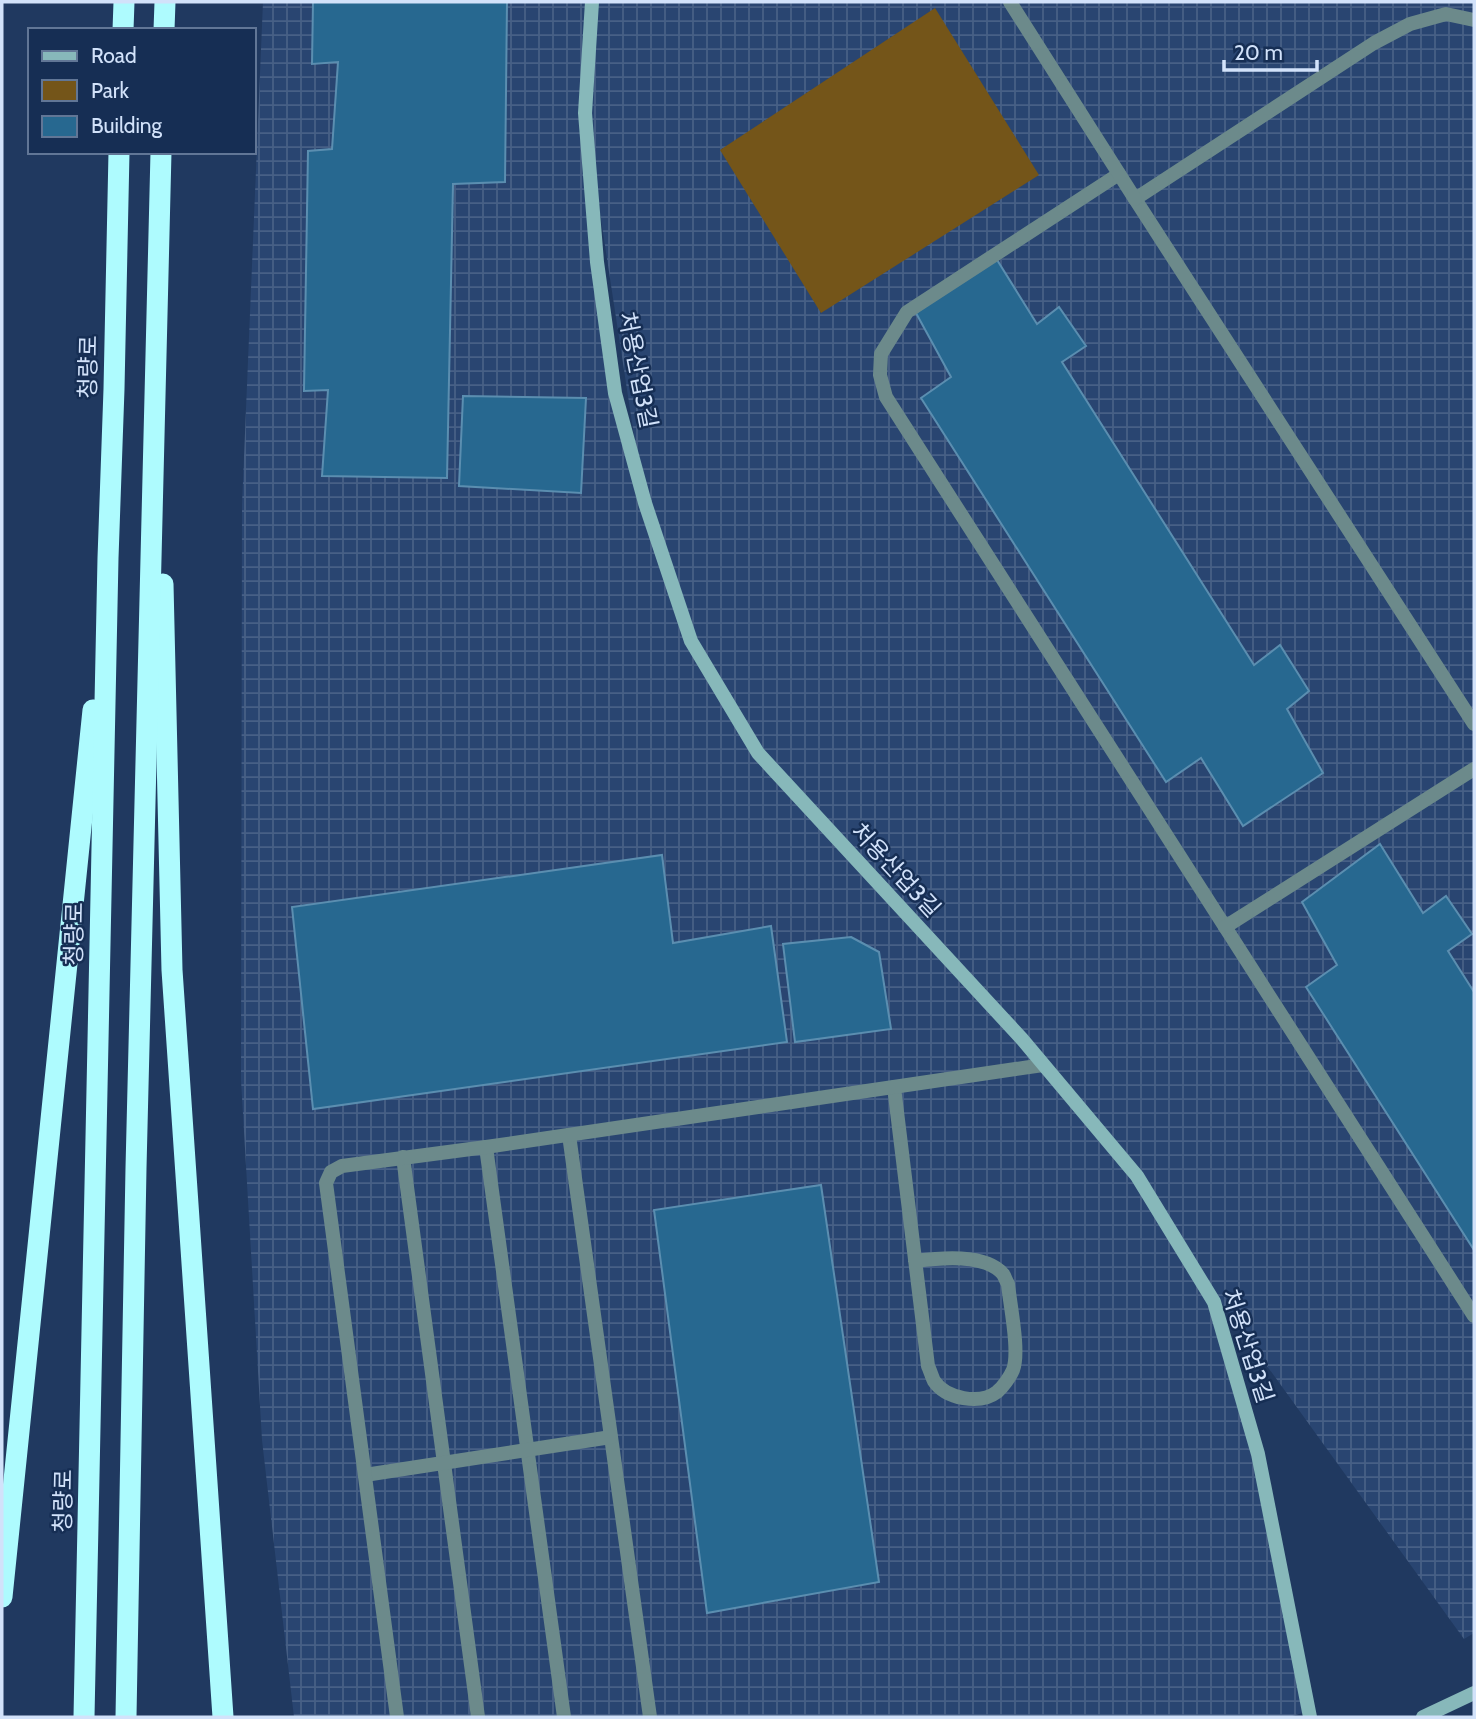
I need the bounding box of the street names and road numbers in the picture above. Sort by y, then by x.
street label: 처용산업3길 [613,309,663,431]
street label: 청량로 [73,335,103,399]
street label: 처용산업3길 [845,817,947,923]
street label: 청량로 [59,902,89,966]
street label: 처용산업3길 [1216,1285,1280,1407]
street label: 청량로 [48,1469,78,1533]

